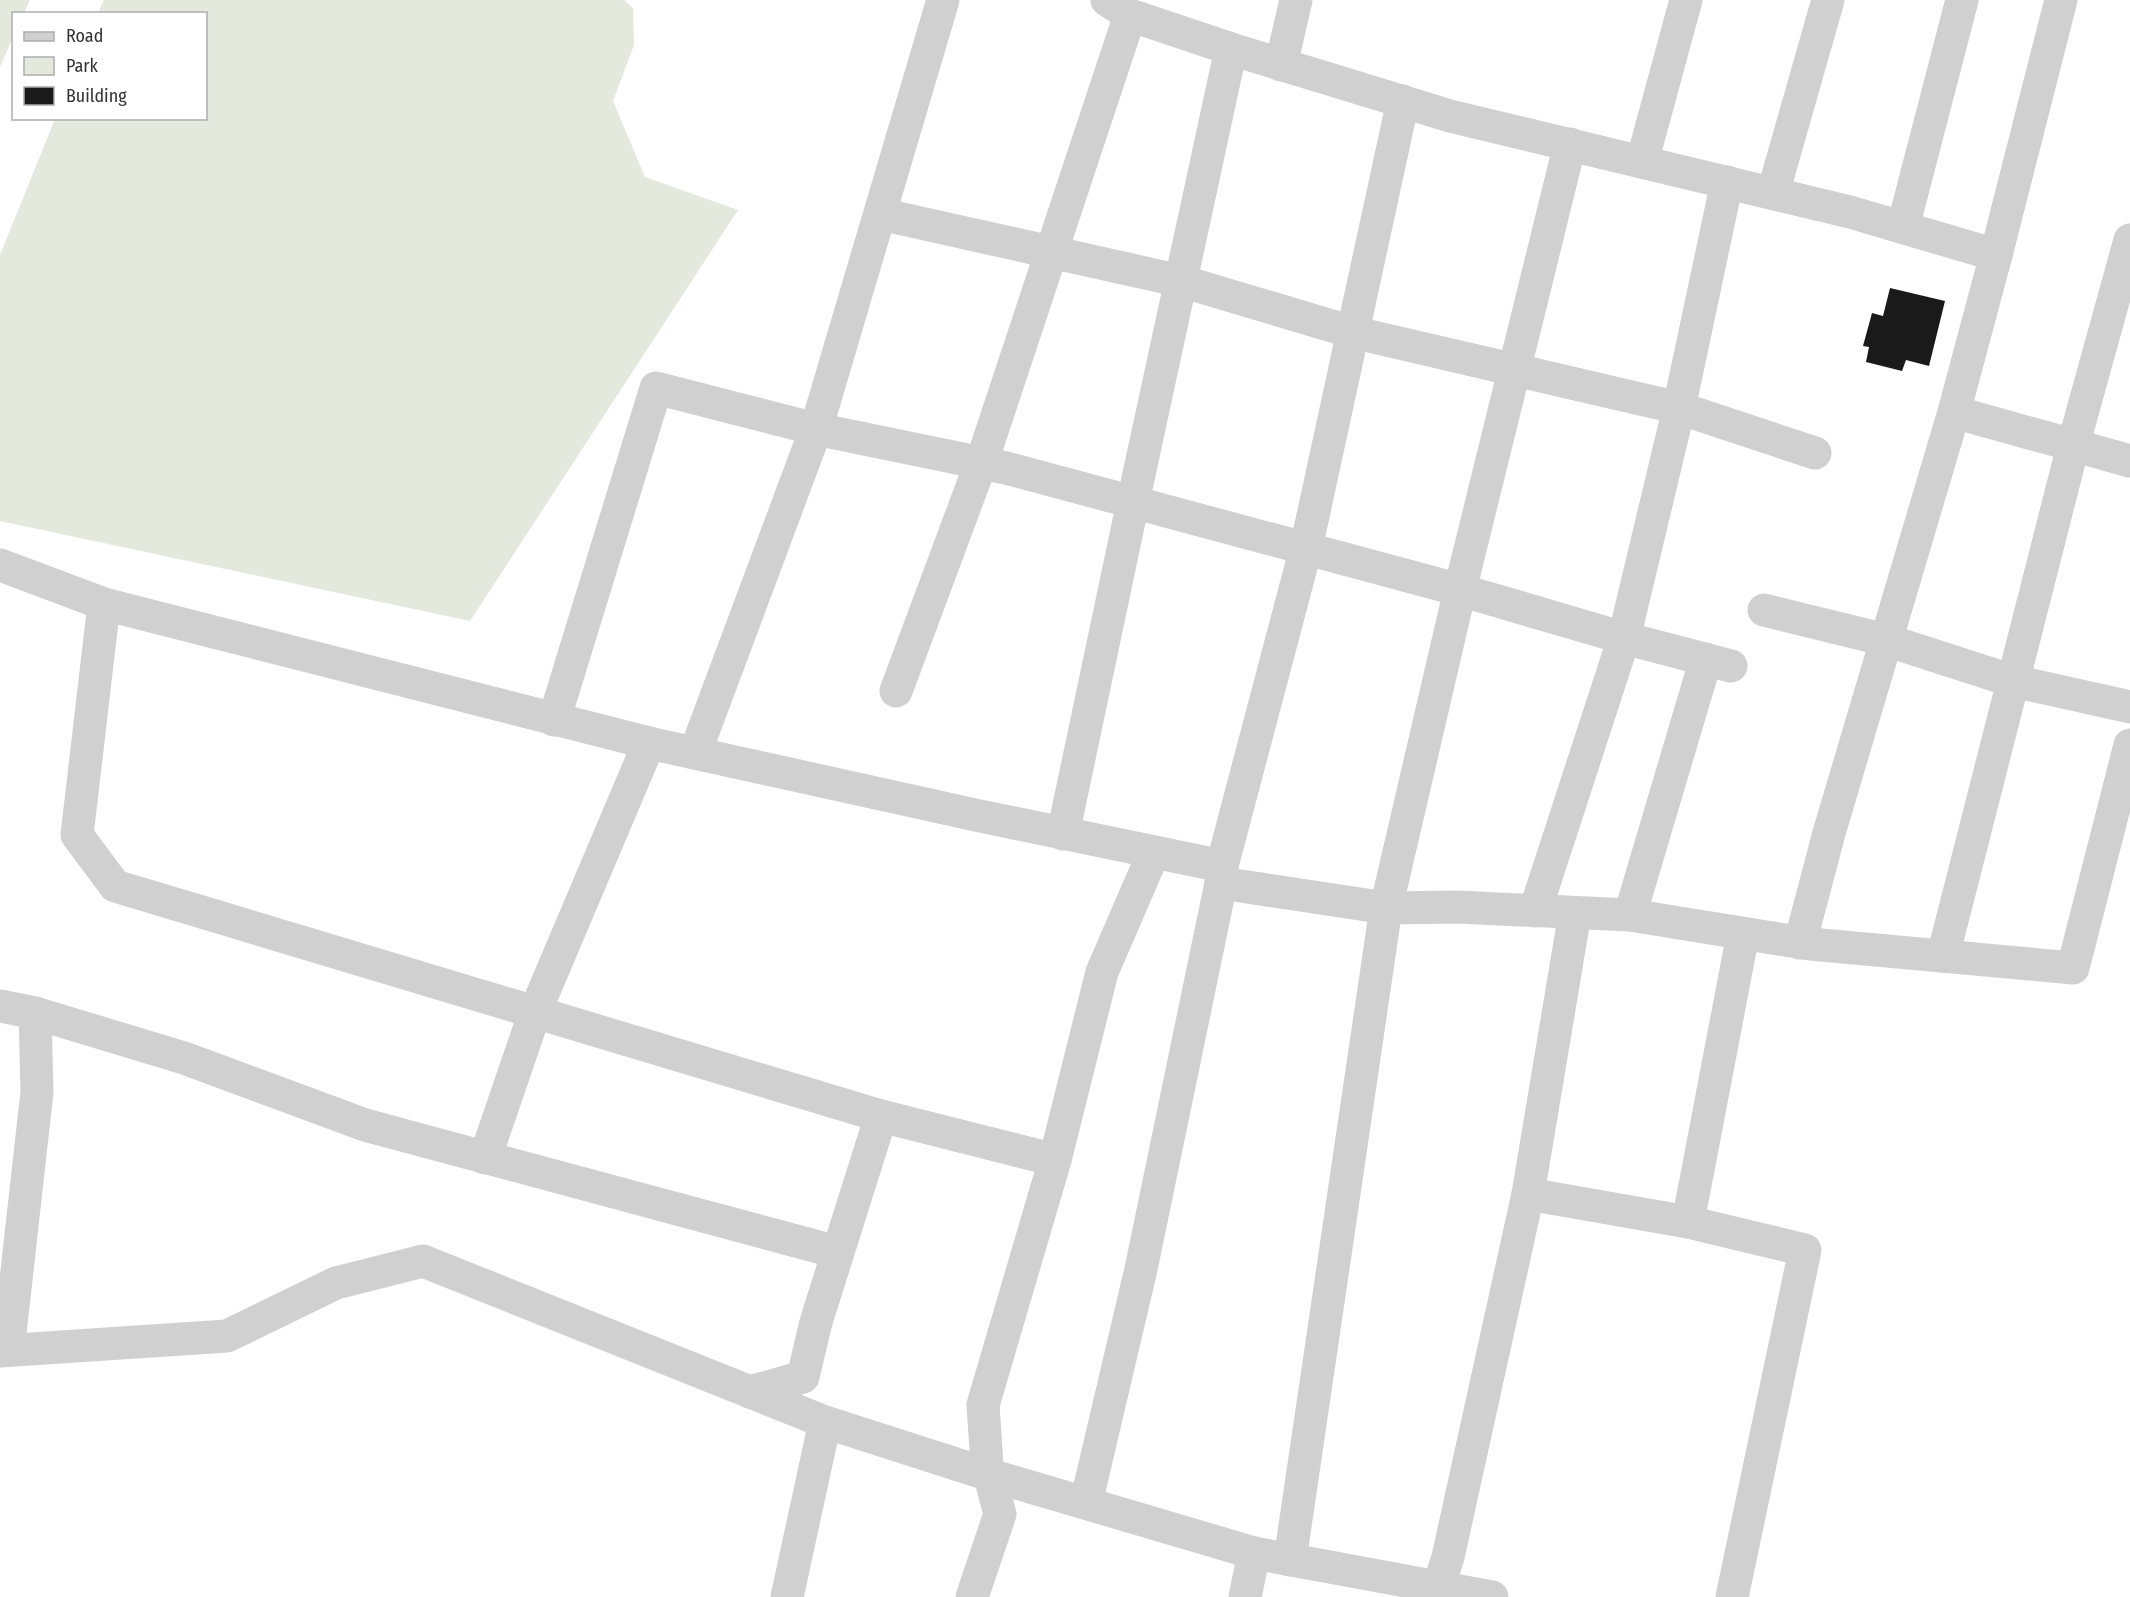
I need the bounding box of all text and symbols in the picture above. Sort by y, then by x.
legend [12,12,207,120]
text: Road [66,25,103,47]
text: Park [66,55,99,77]
text: Building [66,85,127,107]

